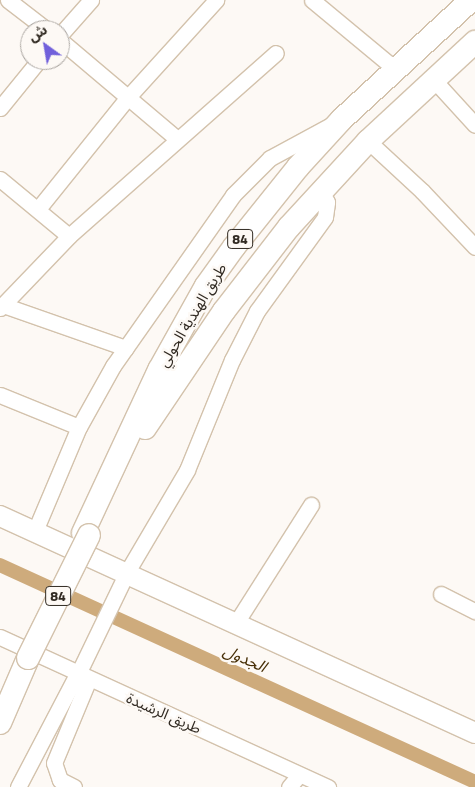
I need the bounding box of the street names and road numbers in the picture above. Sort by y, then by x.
road number: 84 [226,228,254,250]
street label: طريق الهندية الحولي [154,260,230,370]
road number: 84 [44,584,72,608]
street label: طريق الرشيدة [124,689,204,737]

